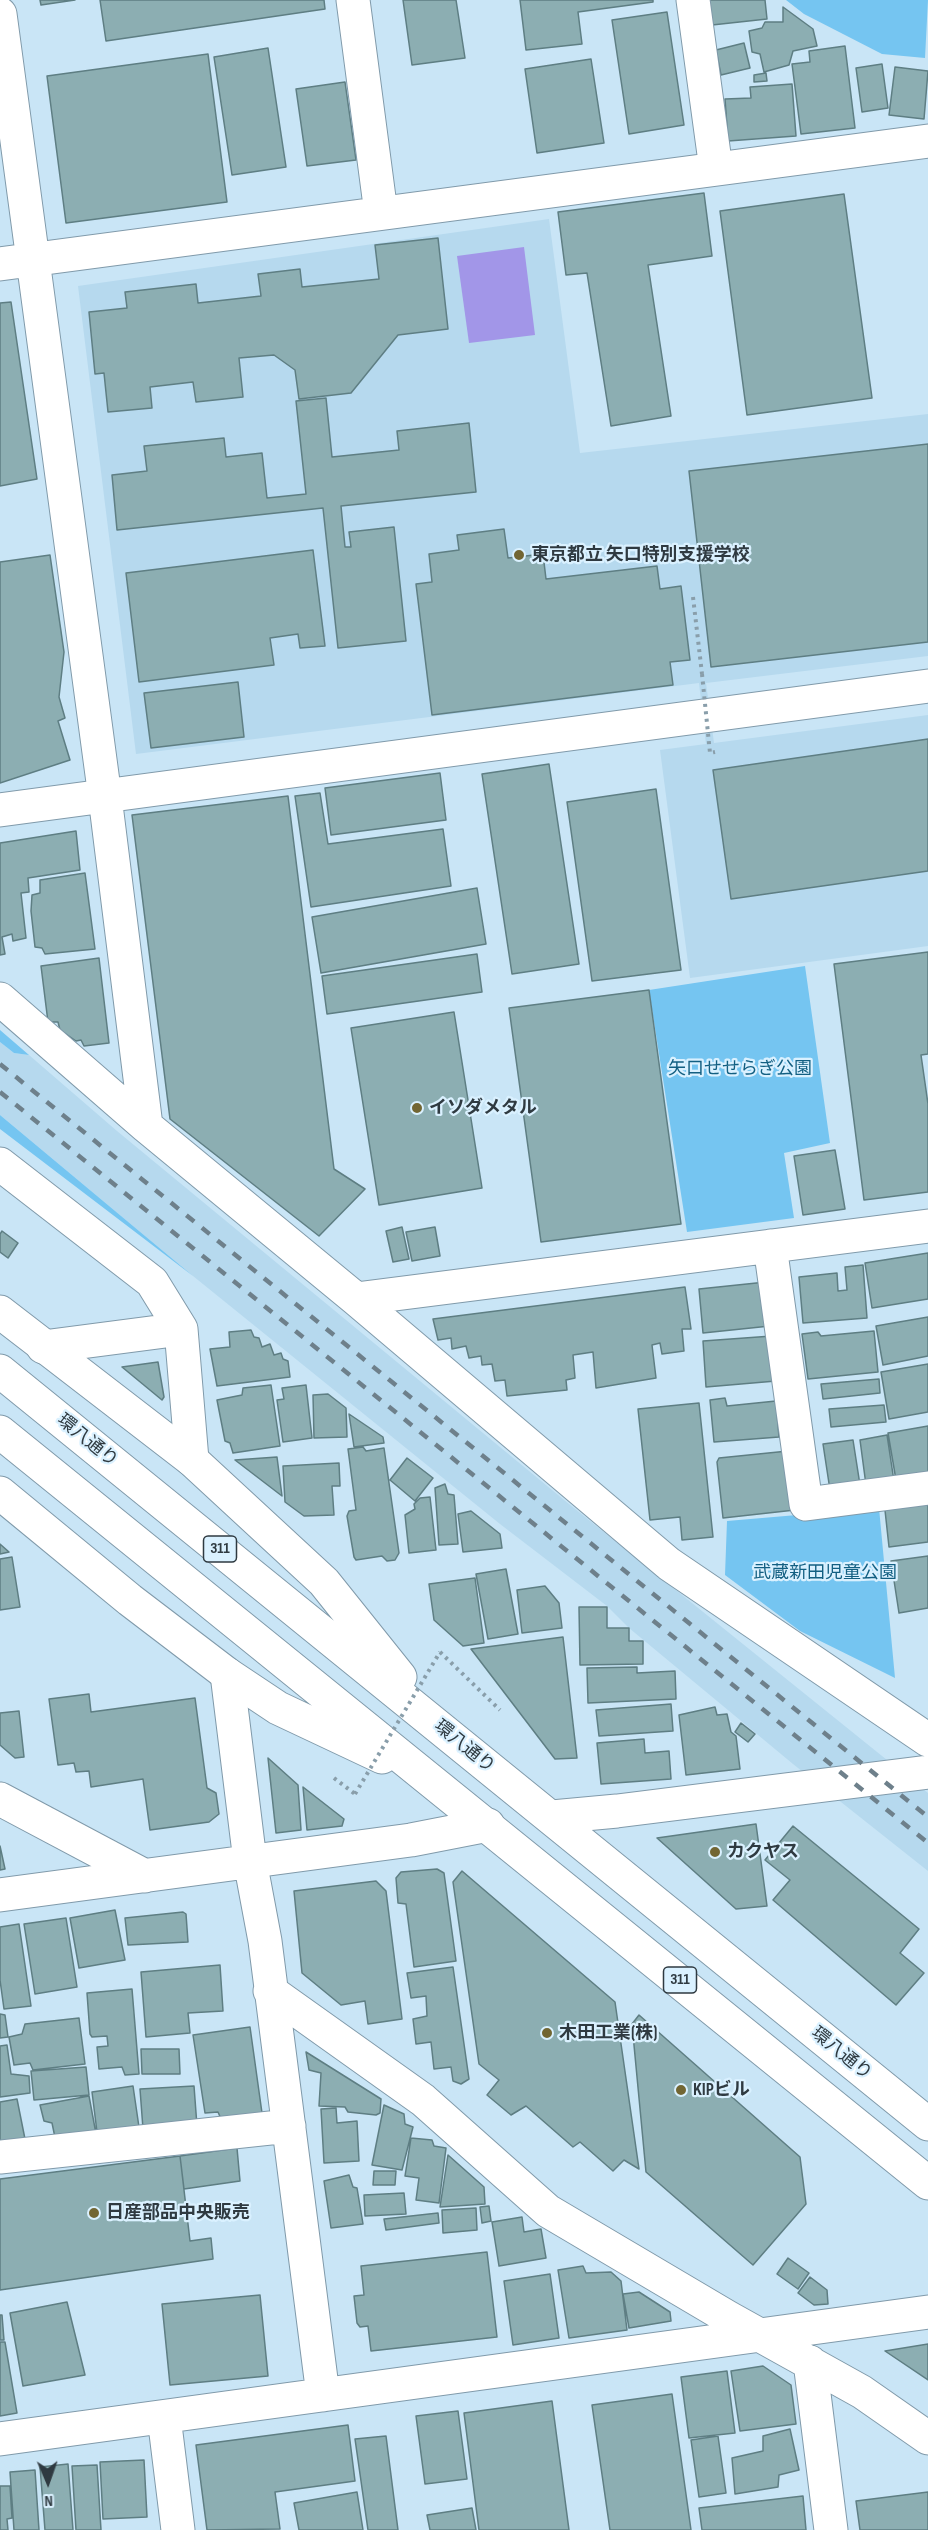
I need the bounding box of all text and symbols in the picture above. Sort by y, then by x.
place label: 東京都立 矢口特別支援学校 [531,544,750,566]
marker: 東京都立 矢口特別支援学校 [512,548,526,562]
park label: 矢口せせらぎ公園 [668,1058,812,1080]
place label: イソダメタル [429,1097,537,1119]
marker: イソダメタル [410,1101,424,1115]
street label: 環八通り [52,1410,122,1472]
road number: 311 [204,1536,236,1562]
park label: 武蔵新田児童公園 [753,1562,897,1584]
street label: 環八通り [429,1716,499,1778]
place label: カクヤス [727,1841,799,1863]
marker: カクヤス [708,1845,722,1859]
road number: 311 [664,1967,696,1993]
place label: 木田工業(株) [559,2022,657,2044]
street label: 環八通り [806,2023,876,2085]
marker: 木田工業(株) [540,2026,554,2040]
place label: KIPビル [693,2079,750,2101]
marker: KIPビル [674,2083,688,2097]
place label: 日産部品中央販売 [106,2202,250,2224]
marker: 日産部品中央販売 [87,2206,101,2220]
north arrow [18,2452,78,2512]
text: N [44,2491,53,2510]

